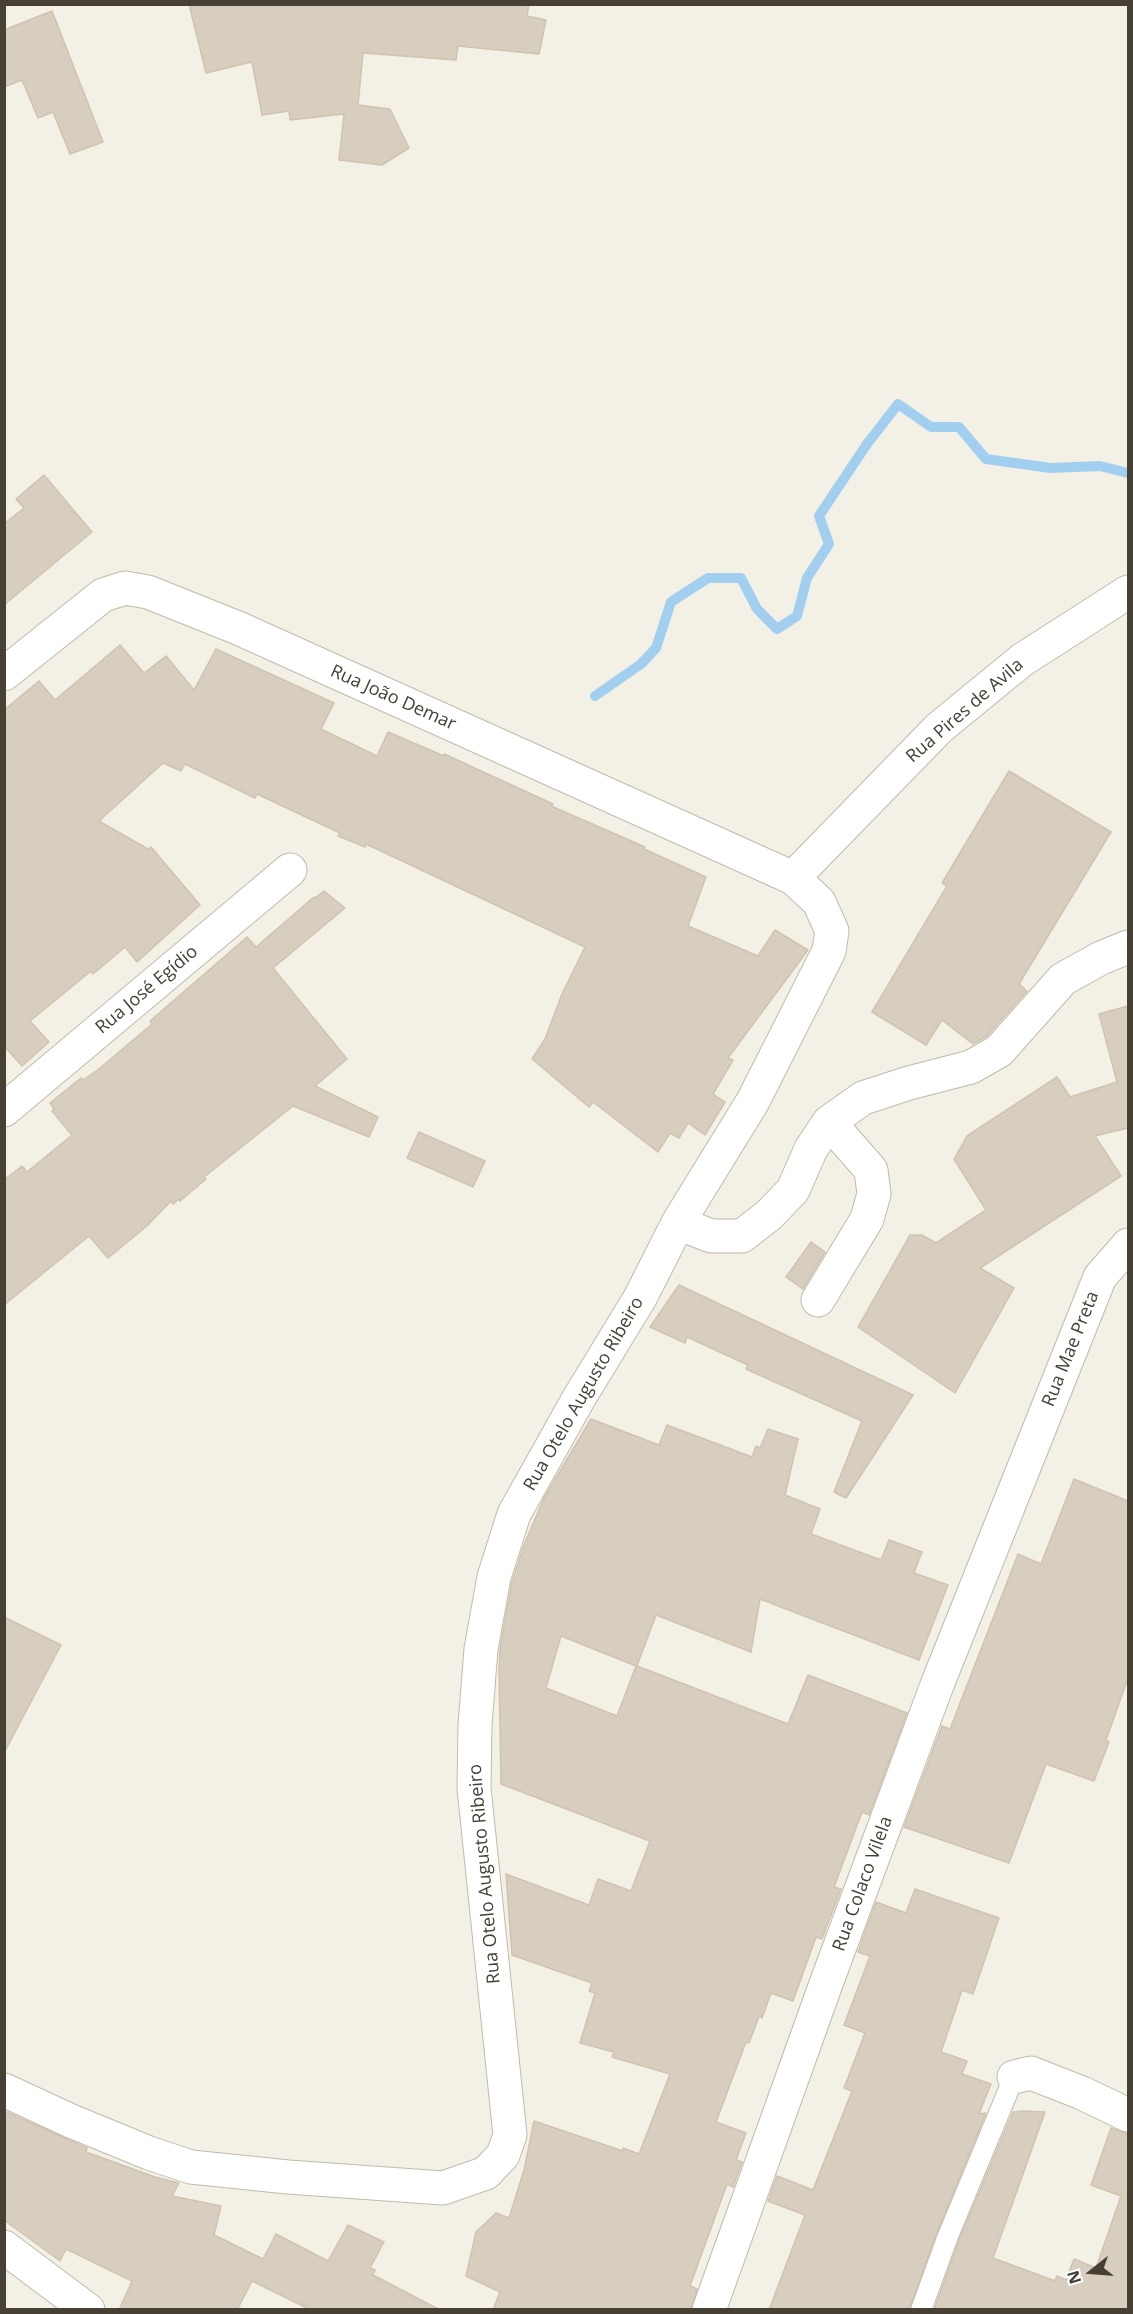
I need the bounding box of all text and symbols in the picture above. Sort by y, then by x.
street label: Rua Pires de Avila [902,654,1028,768]
street label: Rua João Demar [327,661,459,735]
street label: Rua José Egídio [92,941,202,1039]
street label: Rua Mae Preta [1038,1288,1104,1410]
street label: Rua Otelo Augusto Ribeiro [519,1293,649,1495]
street label: Rua Otelo Augusto Ribeiro [465,1763,505,1985]
street label: Rua Colaco Vilela [829,1814,897,1954]
north arrow [1061,2242,1121,2302]
text: N [1061,2268,1086,2287]

